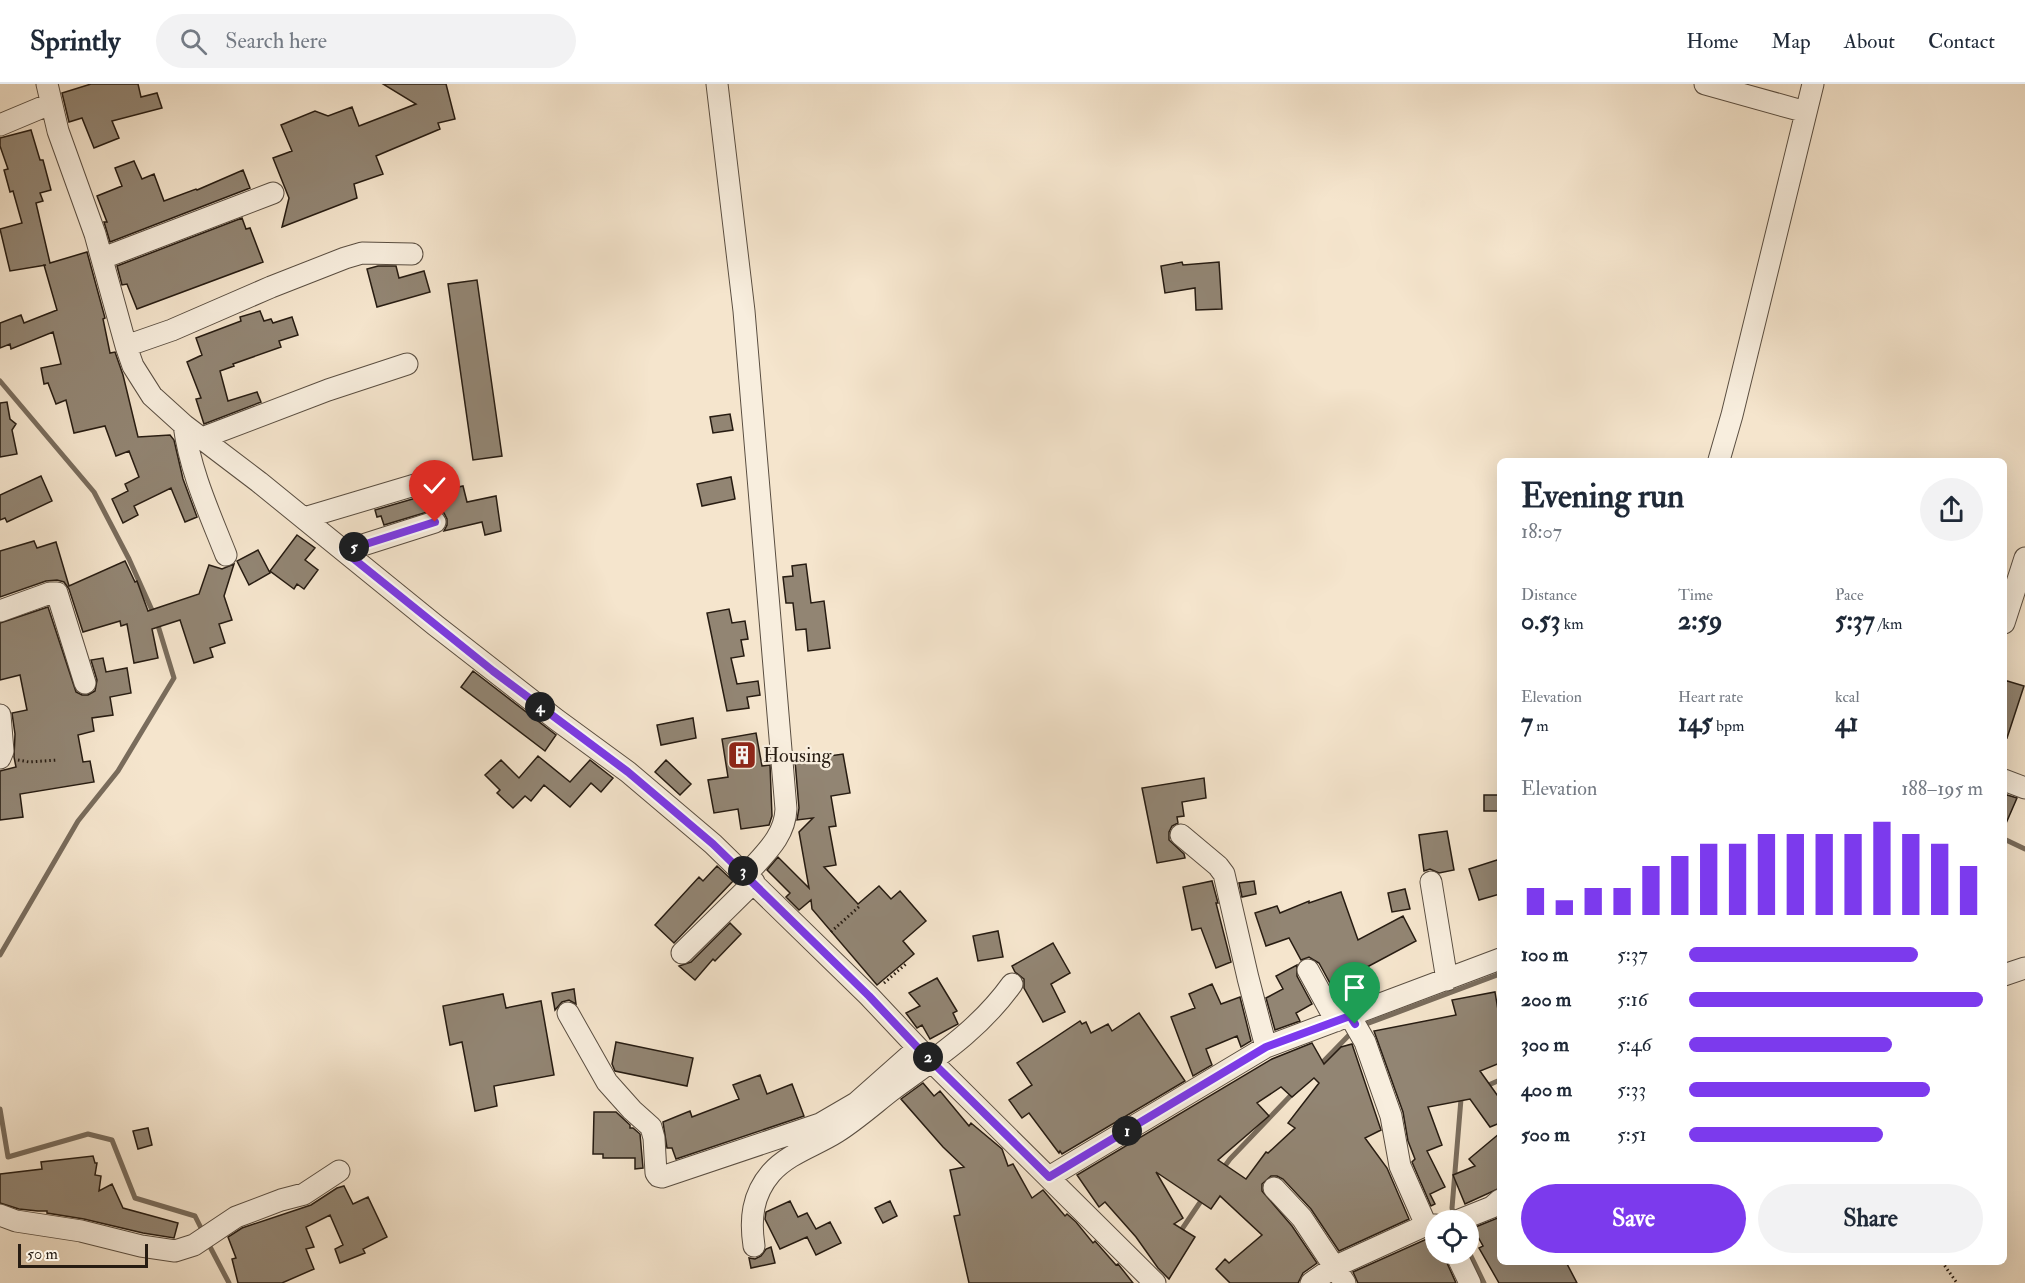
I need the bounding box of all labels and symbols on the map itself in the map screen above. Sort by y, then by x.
pin [409,460,460,522]
pin: 5 [339,532,369,562]
pin: 4 [525,692,555,722]
building icon: Housing [726,739,758,771]
place label: Housing [763,743,833,768]
pin: 3 [728,856,758,886]
pin [1329,962,1380,1024]
pin: 2 [913,1042,943,1072]
pin: 1 [1112,1116,1142,1146]
scale bar [18,1241,148,1268]

